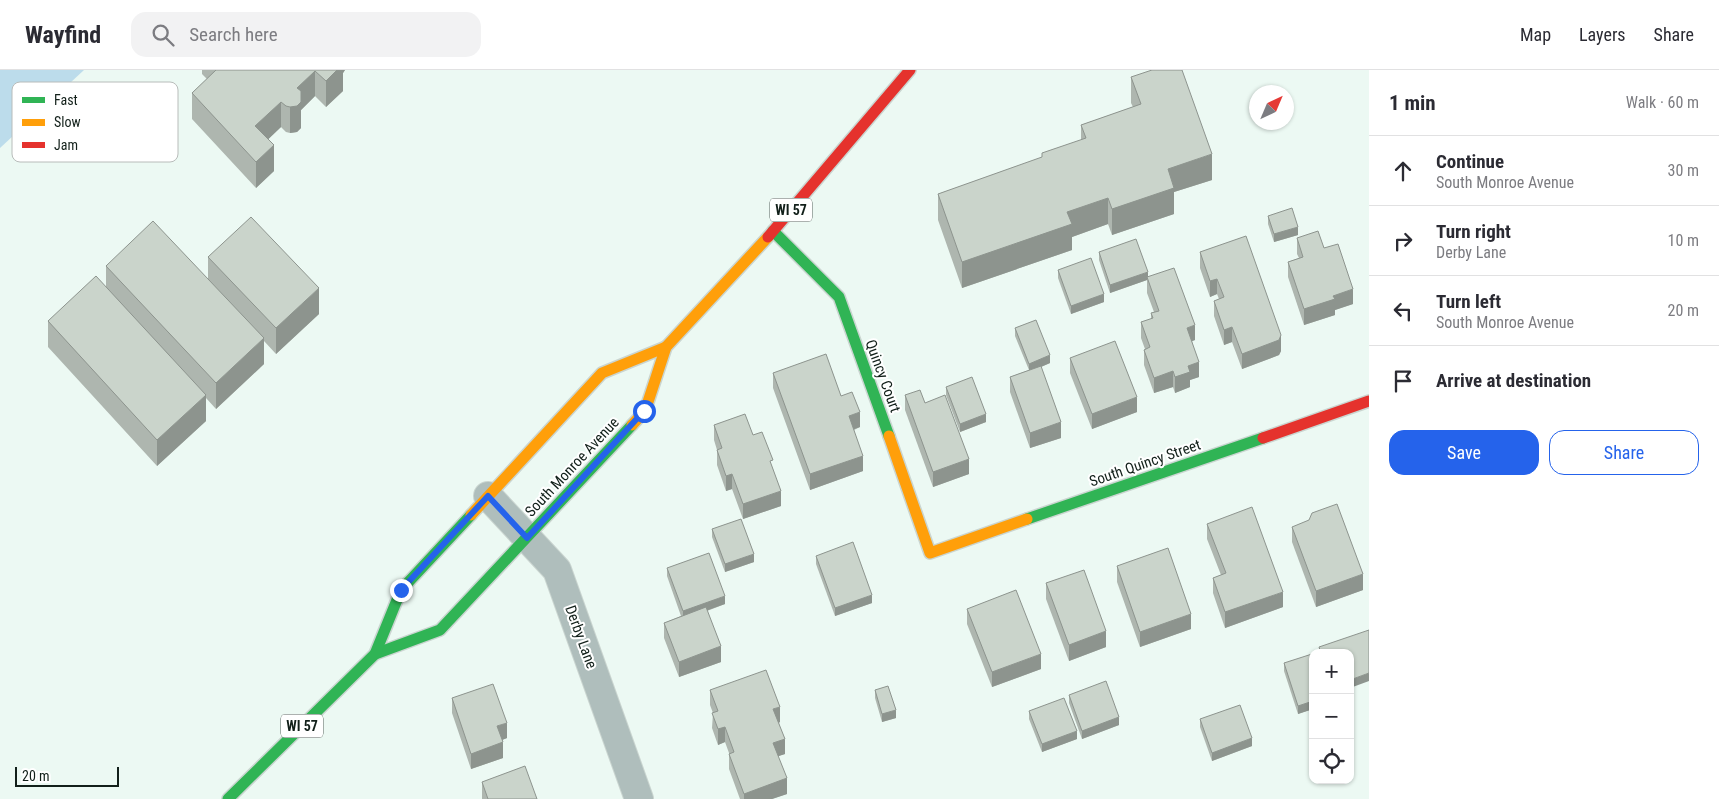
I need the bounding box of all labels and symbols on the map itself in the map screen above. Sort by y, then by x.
legend [12,82,178,162]
north arrow [1249,85,1294,130]
text: Fast [54,92,78,108]
text: Slow [54,114,81,130]
text: Jam [54,137,78,153]
road number: WI 57 [770,198,812,222]
street label: Quincy Court [862,337,904,415]
route start [633,400,656,423]
street label: South Monroe Avenue [521,414,623,520]
street label: South Quincy Street [1087,436,1203,490]
route end [390,579,413,602]
street label: Derby Lane [561,603,601,671]
road number: WI 57 [281,714,323,738]
scale bar [15,764,119,787]

